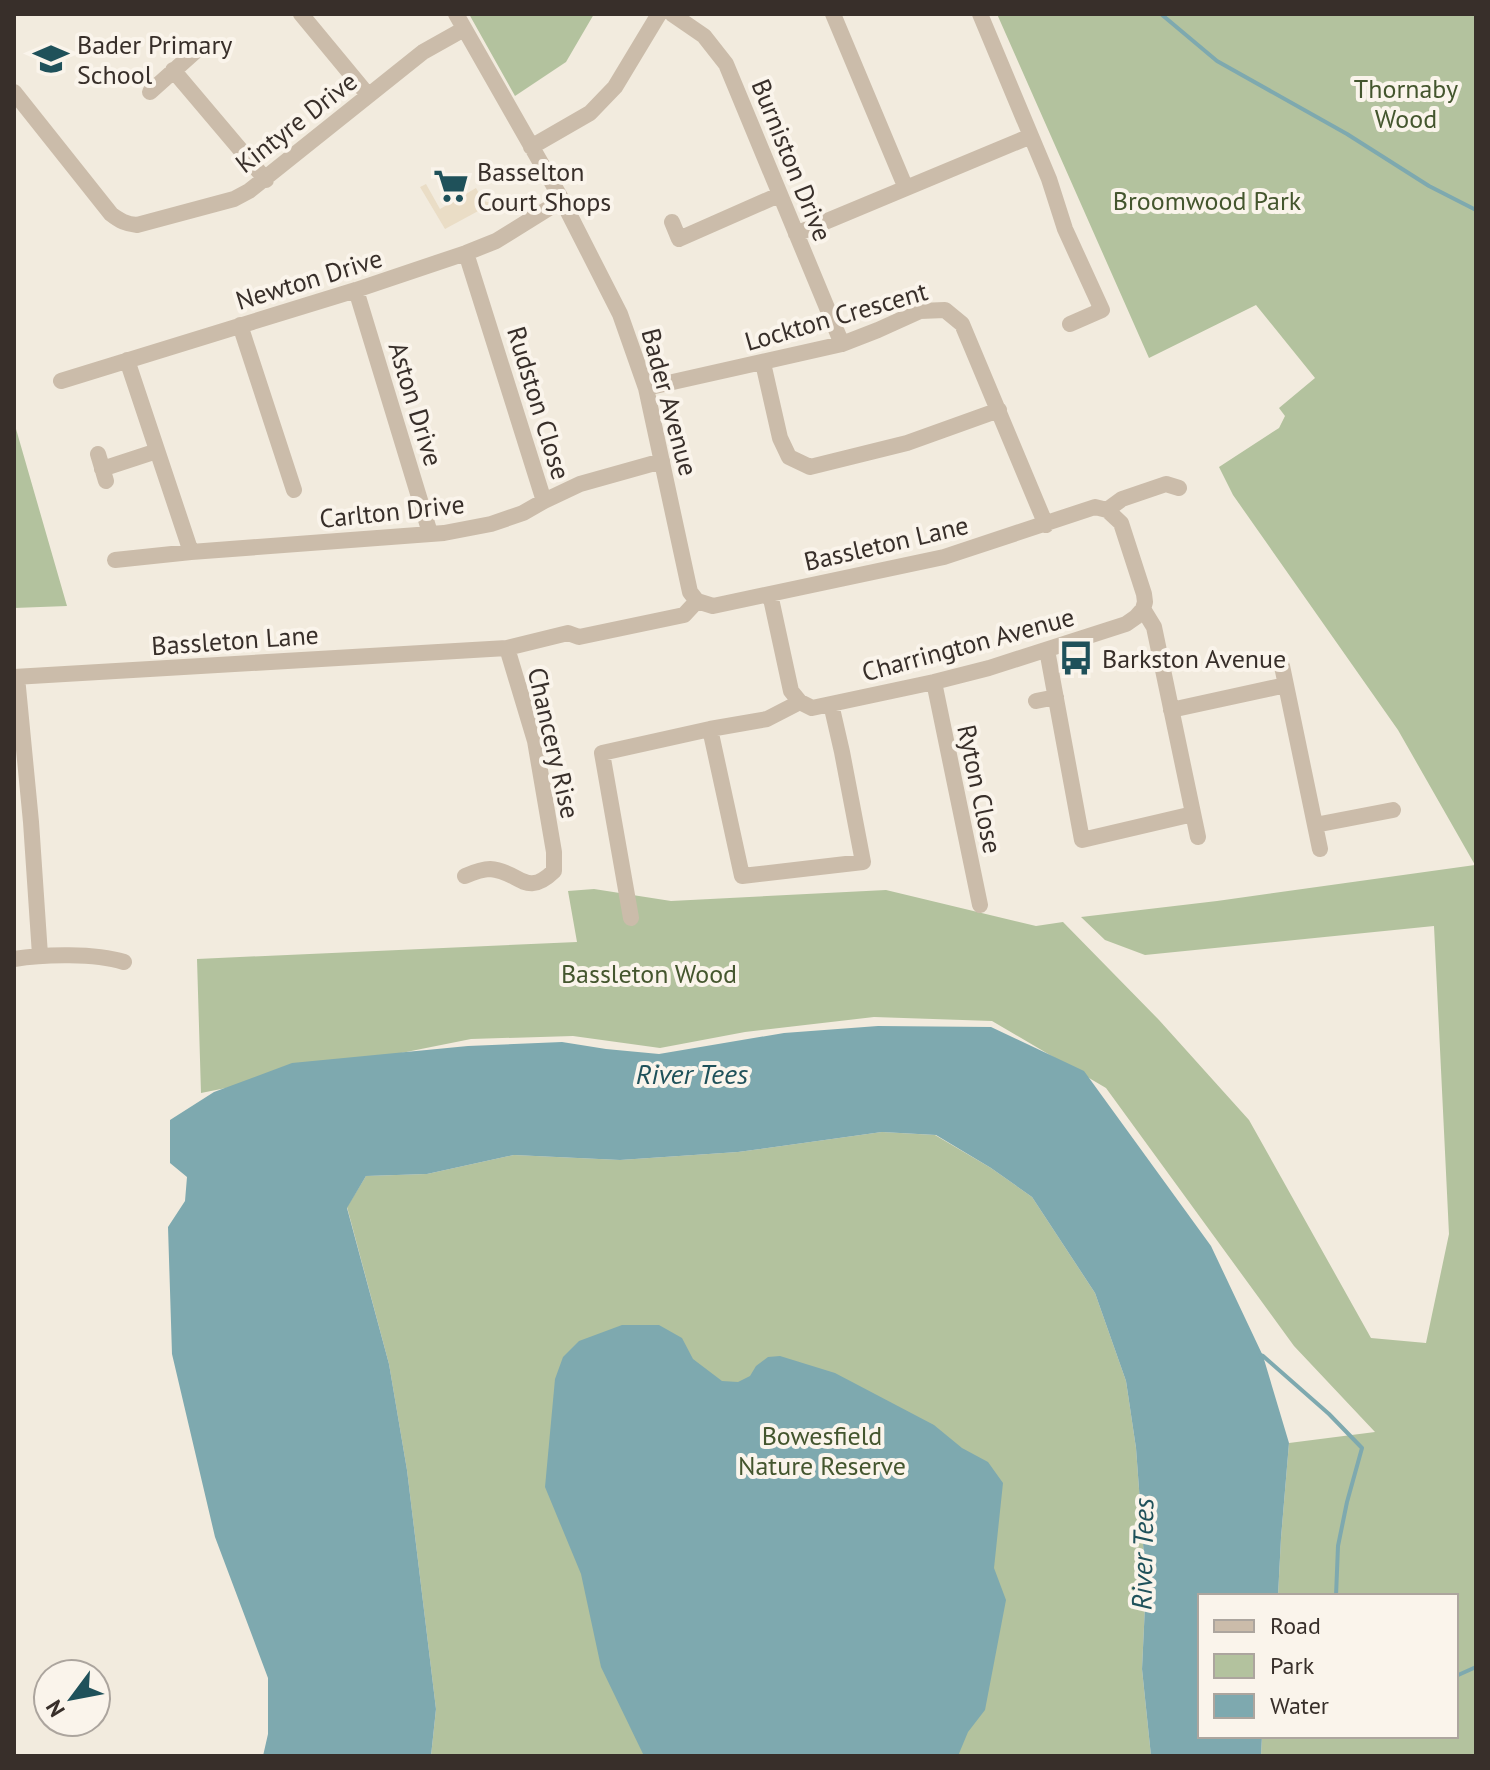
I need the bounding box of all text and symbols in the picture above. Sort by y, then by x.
place label: Bader Primary School [77,28,232,91]
school or university icon: Bader Primary School [32,40,70,78]
street label: Kintyre Drive [229,64,363,180]
park label: Thornaby Wood [1354,72,1458,135]
street label: Burniston Drive [744,74,840,246]
place label: Basselton Court Shops [477,155,611,218]
supermarket icon: Basselton Court Shops [432,167,470,205]
park label: Broomwood Park [1113,184,1302,217]
street label: Newton Drive [232,241,386,317]
street label: Lockton Crescent [741,274,931,358]
street label: Rudston Close [500,322,578,484]
street label: Bader Avenue [634,325,706,479]
street label: Aston Drive [382,338,450,470]
street label: Carlton Drive [318,487,466,535]
street label: Bassleton Lane [801,508,971,578]
street label: Charrington Avenue [858,600,1078,688]
street label: Bassleton Lane [150,618,320,662]
bus stop icon: Barkston Avenue [1057,639,1095,677]
place label: Barkston Avenue [1102,642,1286,675]
street label: Chancery Rise [521,664,587,822]
street label: Ryton Close [950,722,1010,856]
park label: Bassleton Wood [561,957,737,990]
water label: River Tees [636,1055,748,1092]
park label: Bowesfield Nature Reserve [738,1419,906,1482]
water label: River Tees [1123,1498,1161,1610]
legend [1198,1594,1458,1738]
text: Road [1270,1610,1321,1641]
text: Park [1270,1650,1315,1681]
north arrow [32,1658,112,1738]
text: Water [1270,1690,1329,1721]
text: N [39,1695,71,1722]

